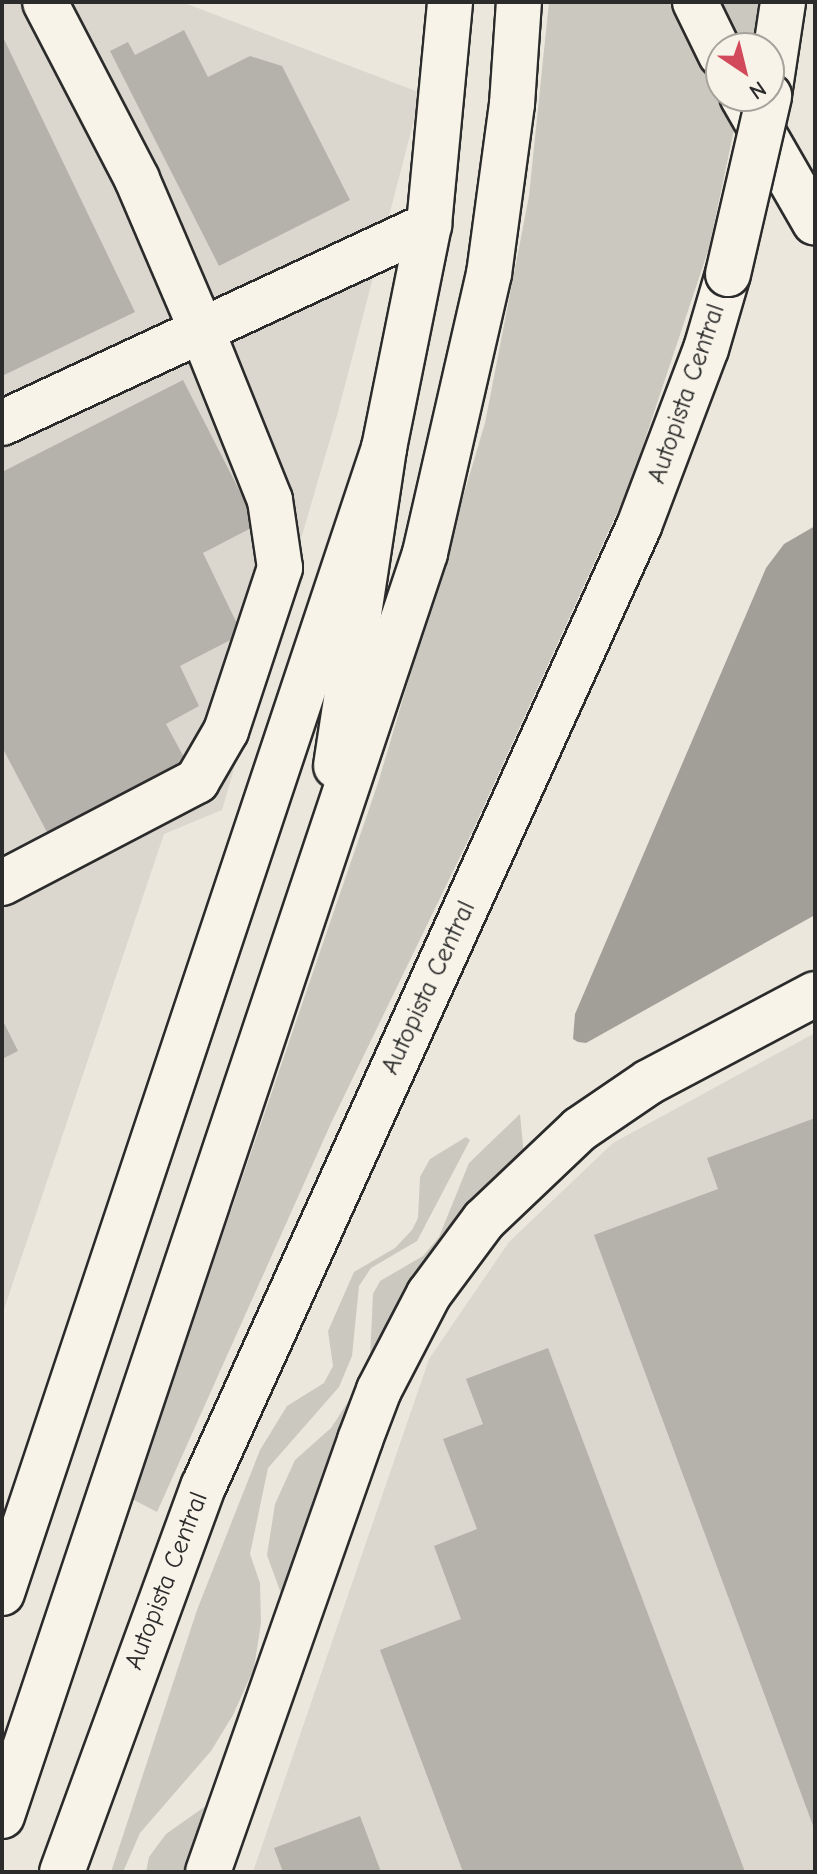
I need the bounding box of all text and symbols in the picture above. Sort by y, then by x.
north arrow [705,32,785,112]
text: N [744,75,771,105]
street label: Autopista Central [642,300,732,488]
street label: Autopista Central [375,896,483,1080]
street label: Autopista Central [119,1488,215,1674]

